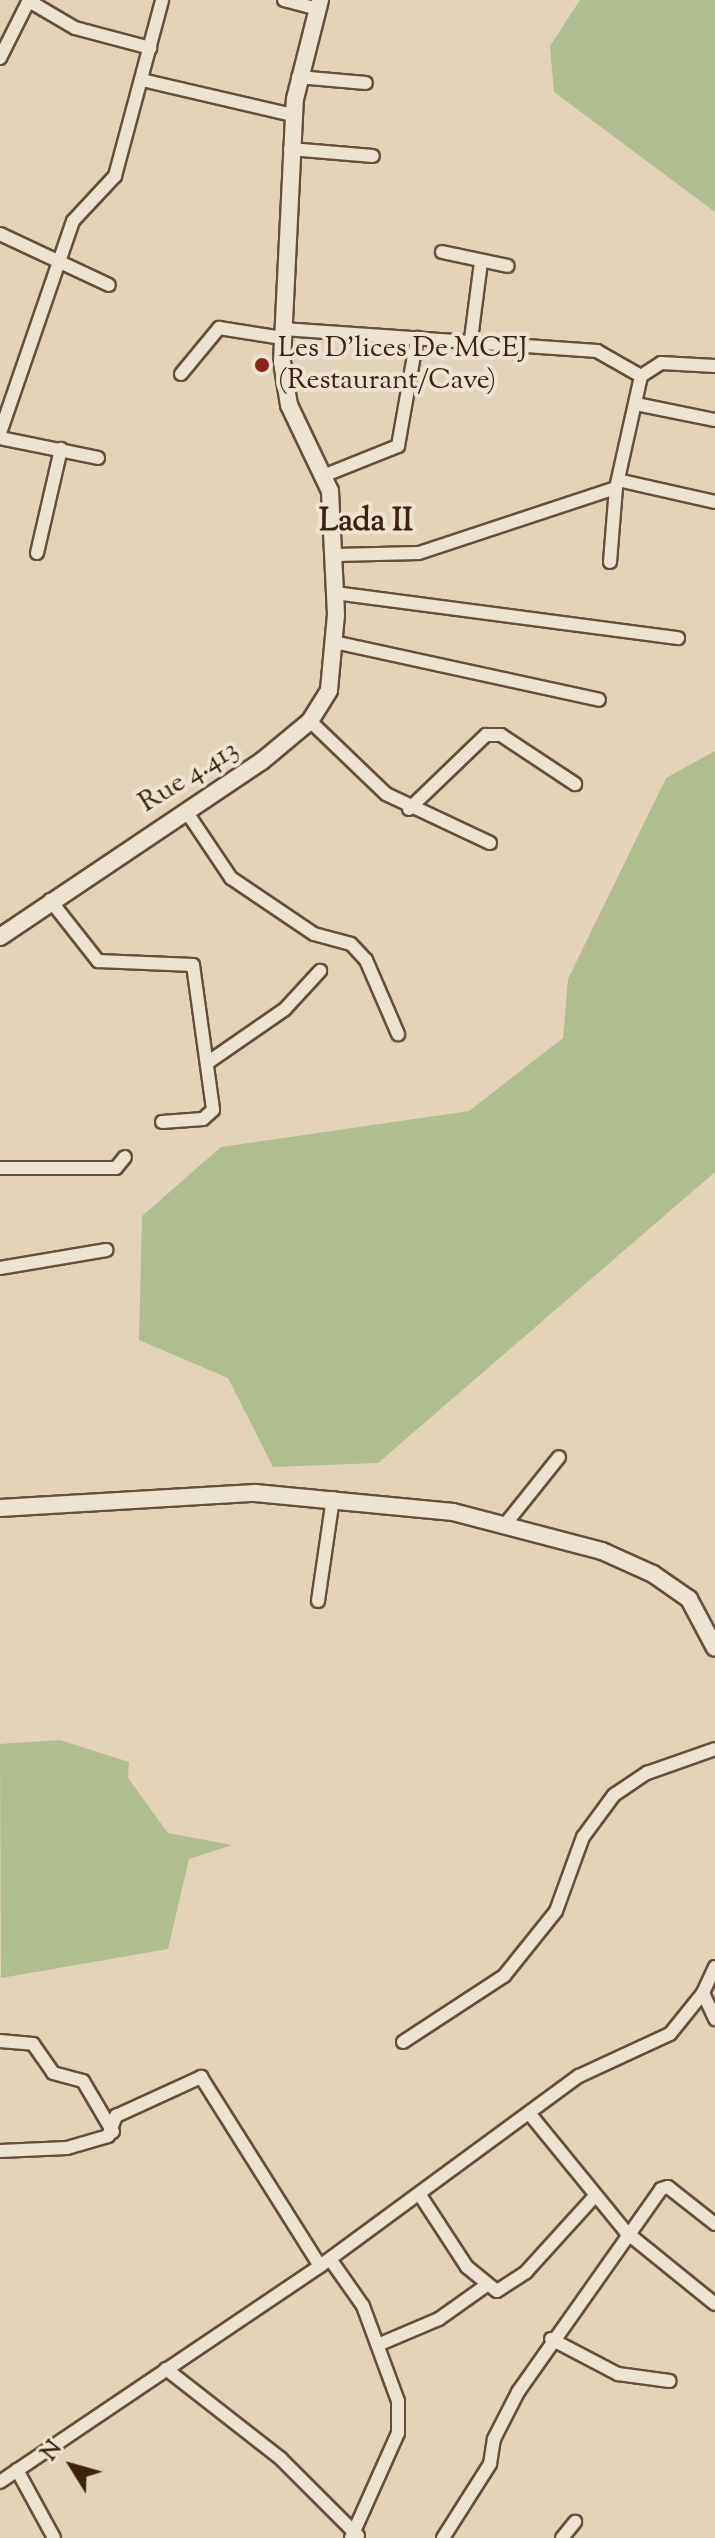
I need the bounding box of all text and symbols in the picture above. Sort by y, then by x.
place label: Les D'lices De MCEJ (Restaurant/Cave) [278,332,527,398]
marker: Les D'lices De MCEJ (Restaurant/Cave) [253,356,271,374]
district label: Lada II [319,503,413,541]
street label: Rue 4.413 [133,733,245,821]
north arrow [32,2426,112,2506]
text: N [35,2435,71,2468]

